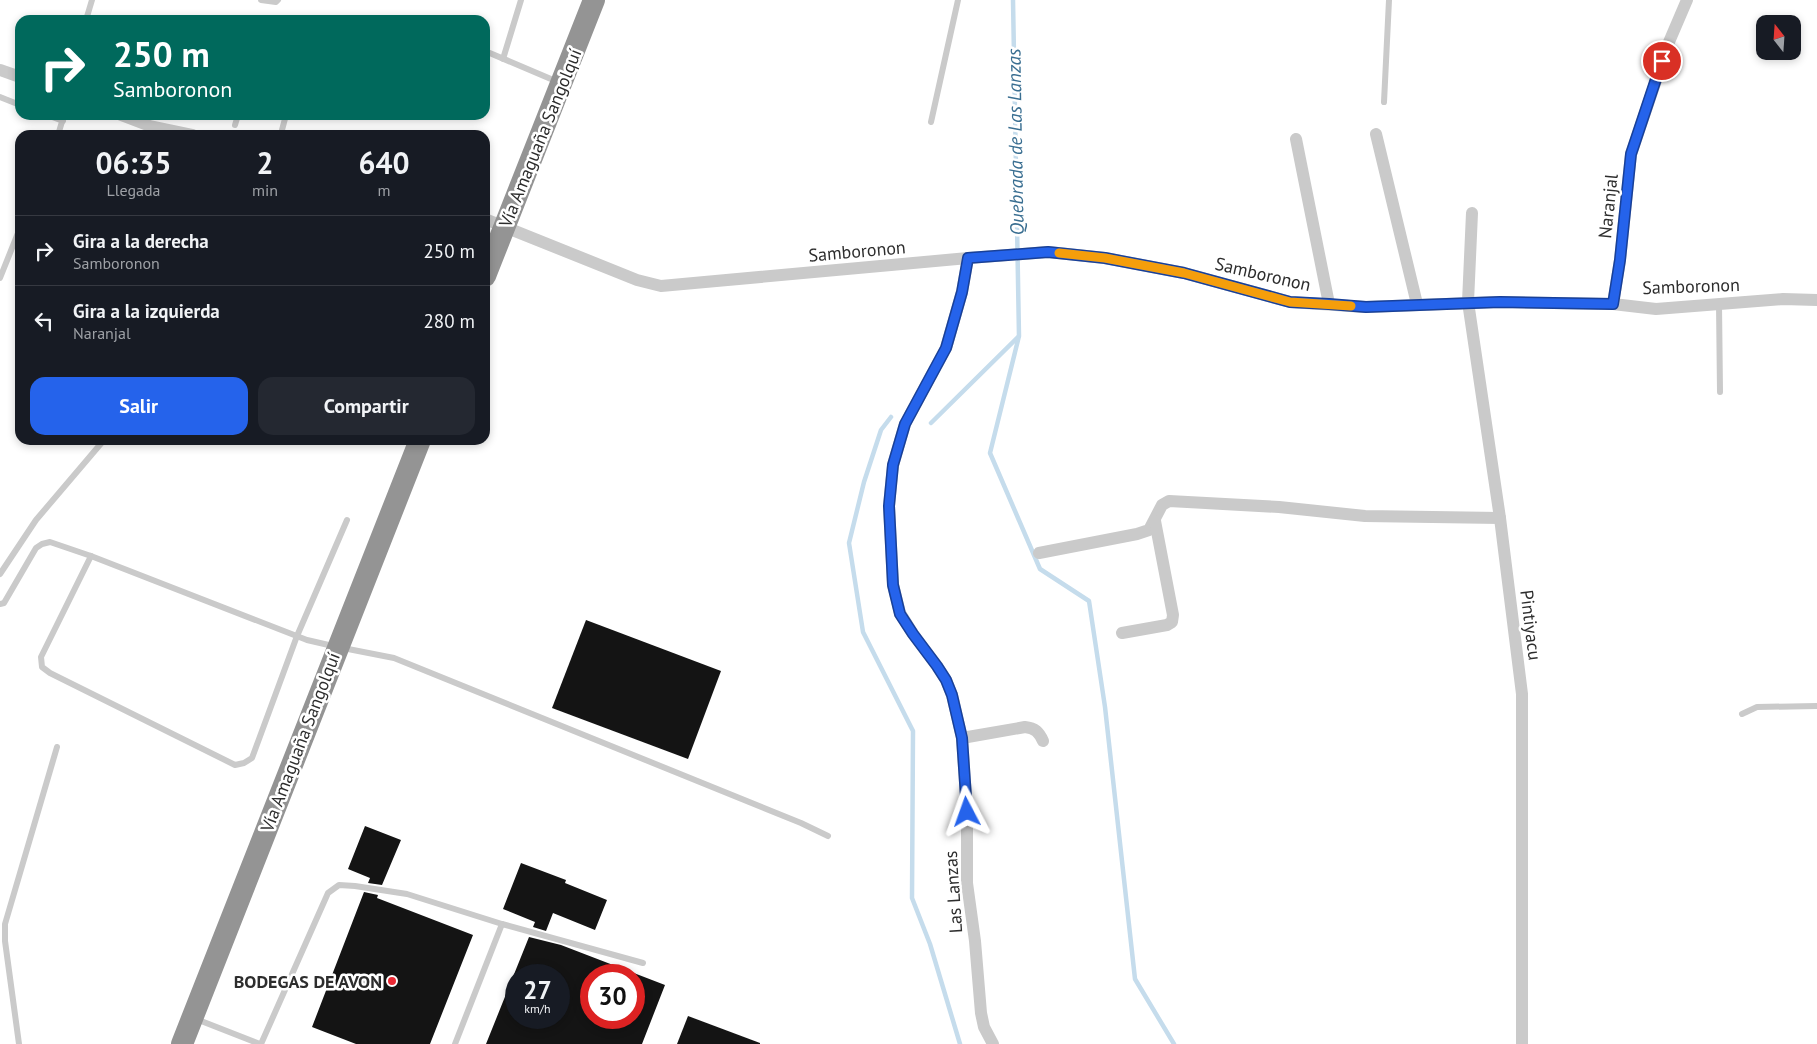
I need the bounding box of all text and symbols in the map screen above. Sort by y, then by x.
north arrow [1756,15,1801,60]
map controls [1756,15,1801,60]
text: 250 m [113,31,210,77]
icon: right [30,35,95,100]
pin [1641,40,1683,82]
street label: Vía Amaguaña Sangolquí [493,45,586,232]
icon: arrive [1648,47,1676,75]
water label: Quebrada de Las Lanzas [1001,48,1029,236]
text: Samboronon [113,75,232,103]
text: 06:35 [95,143,172,182]
text: 2 [257,143,274,182]
text: 640 [358,143,410,182]
street label: Naranjal [1593,172,1623,239]
text: Llegada [107,180,160,200]
text: min [252,180,278,200]
text: m [378,180,391,200]
text: Gira a la derecha [73,229,209,253]
street label: Samboronon [807,235,907,267]
icon: right [30,237,58,265]
text: 250 m [423,239,475,263]
street label: Samboronon [1213,252,1313,296]
text: Samboronon [73,253,160,273]
street label: Samboronon [1642,273,1740,299]
text: Gira a la izquierda [73,299,220,323]
icon: left [30,307,58,335]
text: 280 m [423,309,475,333]
text: Naranjal [73,323,131,343]
button: Salir [30,377,248,435]
button: Compartir [258,377,475,435]
street label: Pintiyacu [1515,588,1547,662]
street label: Vía Amaguaña Sangolquí [255,649,345,836]
position arrow [940,785,992,837]
street label: Las Lanzas [939,850,967,934]
speed limit sign: 30 [580,964,645,1029]
place label: BODEGAS DE AVON [234,970,382,993]
text: 27 [523,974,552,1006]
marker: BODEGAS DE AVON [386,975,398,987]
text: km/h [524,1001,551,1016]

